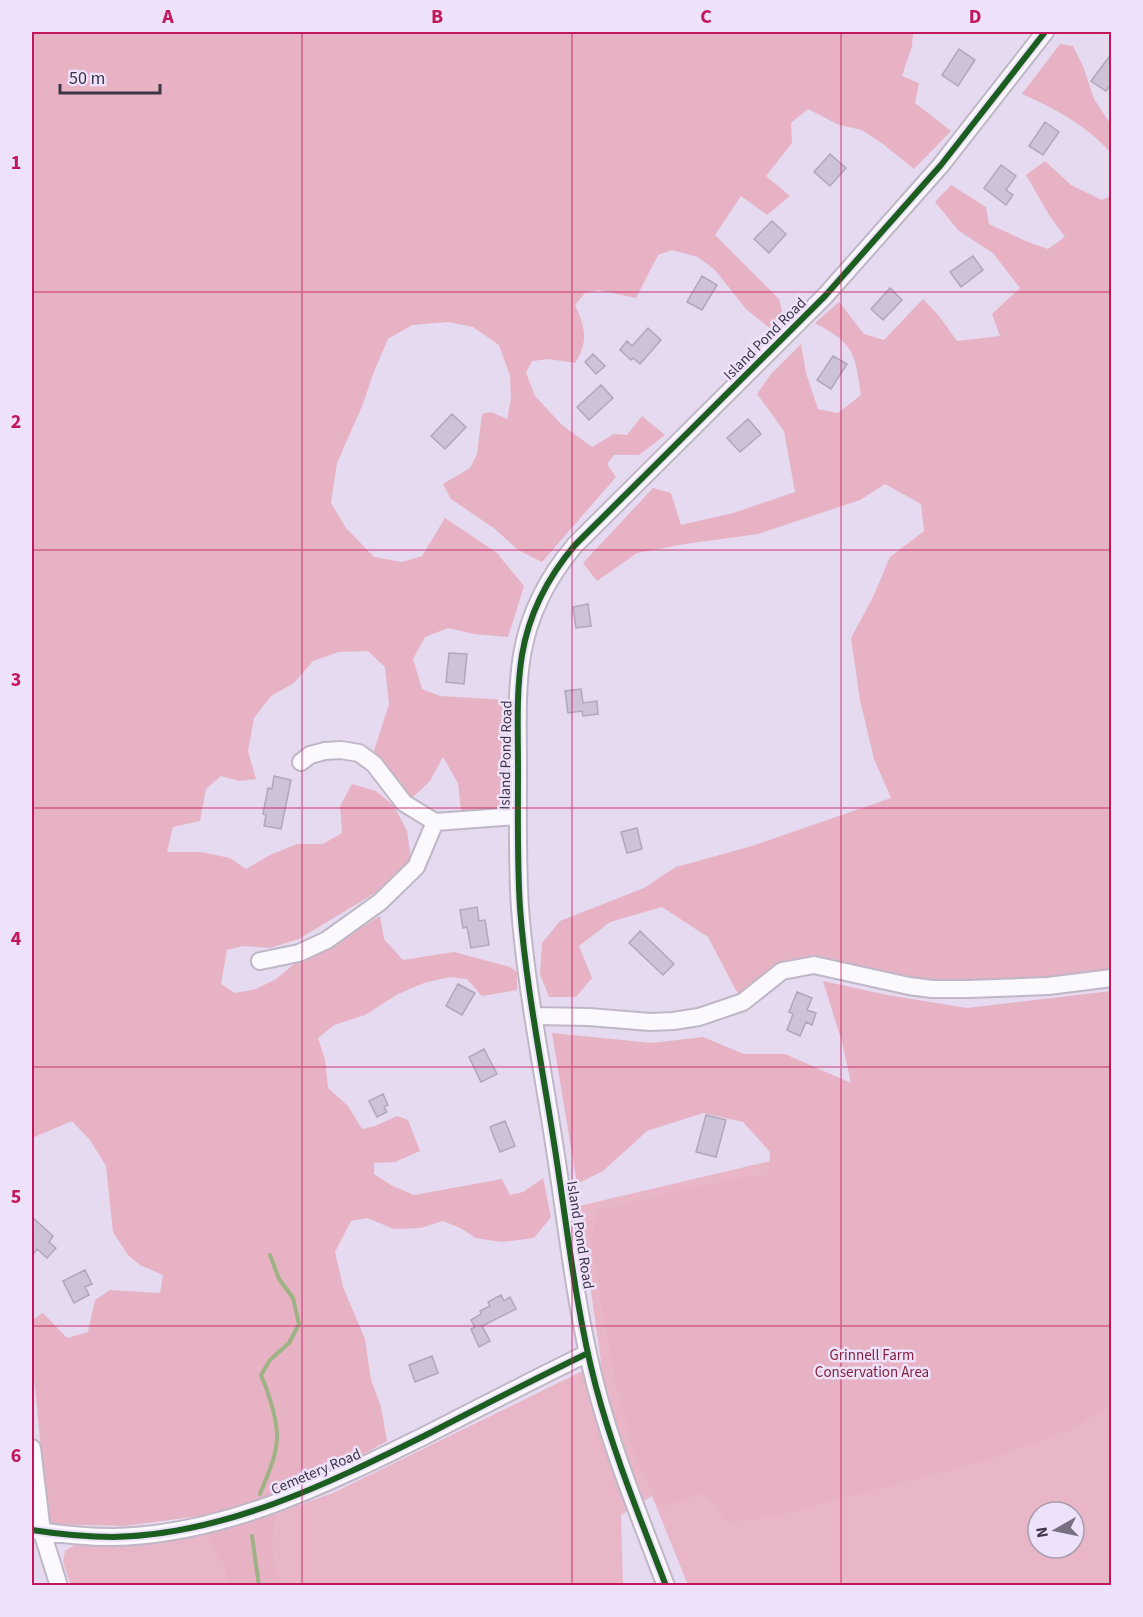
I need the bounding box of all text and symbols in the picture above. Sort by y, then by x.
text: A [161,3,174,31]
text: B [431,3,443,31]
text: C [700,3,712,31]
text: D [969,3,981,31]
scale bar [60,57,160,95]
text: 50 m [69,66,105,91]
text: 1 [11,149,21,177]
street label: Island Pond Road [719,293,811,385]
text: 2 [11,408,21,436]
text: 3 [11,666,21,694]
street label: Island Pond Road [495,700,517,810]
text: 4 [11,925,22,953]
street label: Island Pond Road [561,1179,599,1291]
text: 5 [11,1183,21,1211]
park label: Grinnell Farm Conservation Area [815,1345,929,1383]
text: 6 [11,1442,21,1470]
street label: Cemetery Road [268,1444,364,1500]
north arrow [1026,1500,1086,1560]
text: N [1030,1525,1054,1539]

